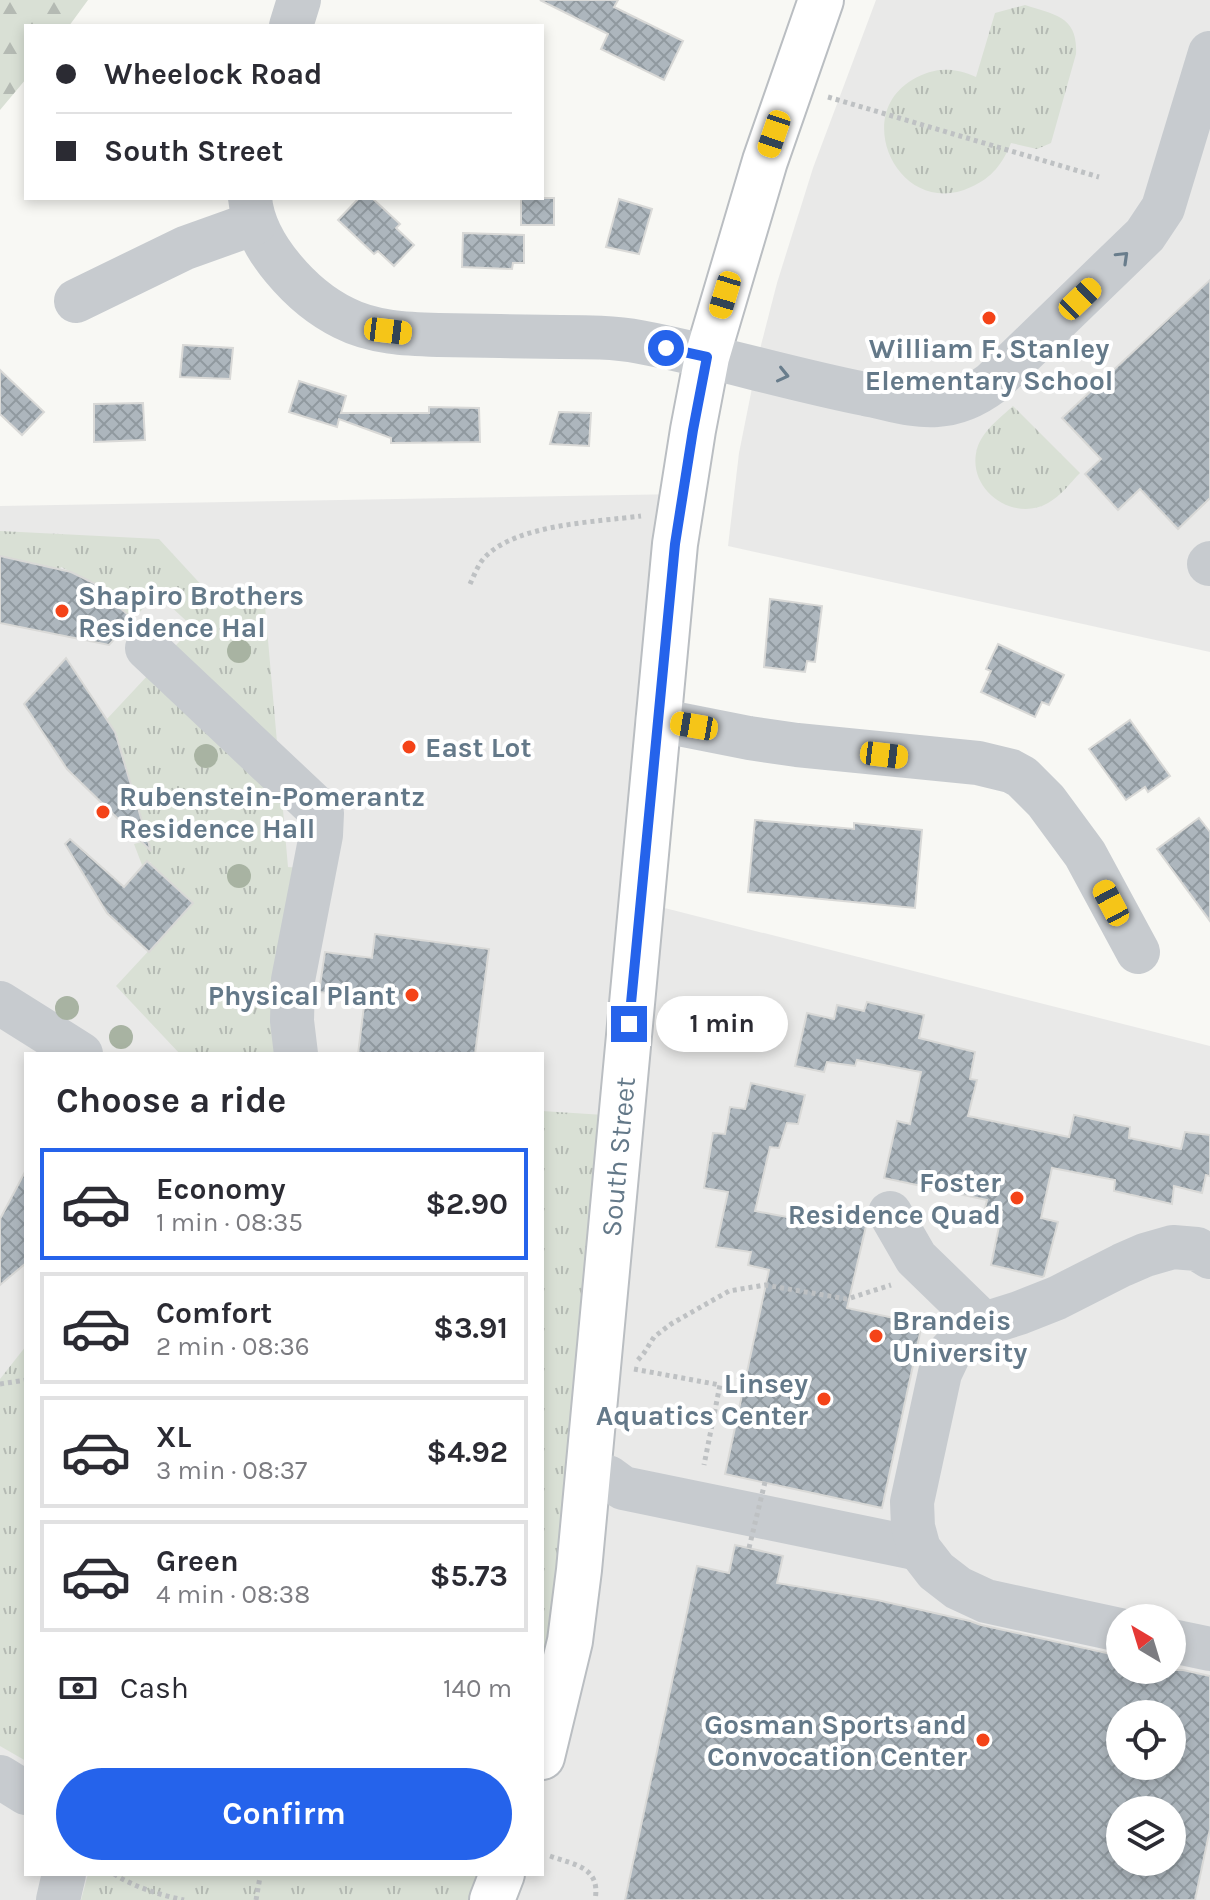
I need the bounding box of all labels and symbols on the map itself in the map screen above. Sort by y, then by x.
car [755,107,793,161]
one-way arrow [1114,251,1128,266]
car [707,269,743,321]
car [1054,274,1106,324]
marker: William F. Stanley Elementary School [980,309,998,327]
car [363,316,413,346]
route start [648,330,684,366]
place label: William F. Stanley Elementary School [865,332,1113,397]
one-way arrow [775,366,789,383]
place label: Shapiro Brothers Residence Hal [78,579,304,644]
marker: Shapiro Brothers Residence Hal [53,602,71,620]
car [668,710,720,742]
place label: East Lot [425,731,531,764]
marker: East Lot [400,738,418,756]
car [859,740,909,770]
place label: Rubenstein-Pomerantz Residence Hall [119,780,425,845]
marker: Rubenstein-Pomerantz Residence Hall [94,803,112,821]
car [1089,876,1133,930]
place label: Physical Plant [208,979,396,1012]
marker: Physical Plant [403,986,421,1004]
callout: 1 min [657,996,789,1052]
route end [611,1006,647,1042]
street label: South Street [594,1075,642,1238]
place label: Foster Residence Quad [788,1166,1001,1231]
marker: Foster Residence Quad [1008,1189,1026,1207]
place label: Brandeis University [892,1304,1027,1369]
marker: Brandeis University [867,1327,885,1345]
place label: Linsey Aquatics Center [596,1367,808,1432]
marker: Linsey Aquatics Center [815,1390,833,1408]
north arrow [1106,1604,1186,1684]
place label: Gosman Sports and Convocation Center [704,1708,967,1773]
marker: Gosman Sports and Convocation Center [974,1731,992,1749]

